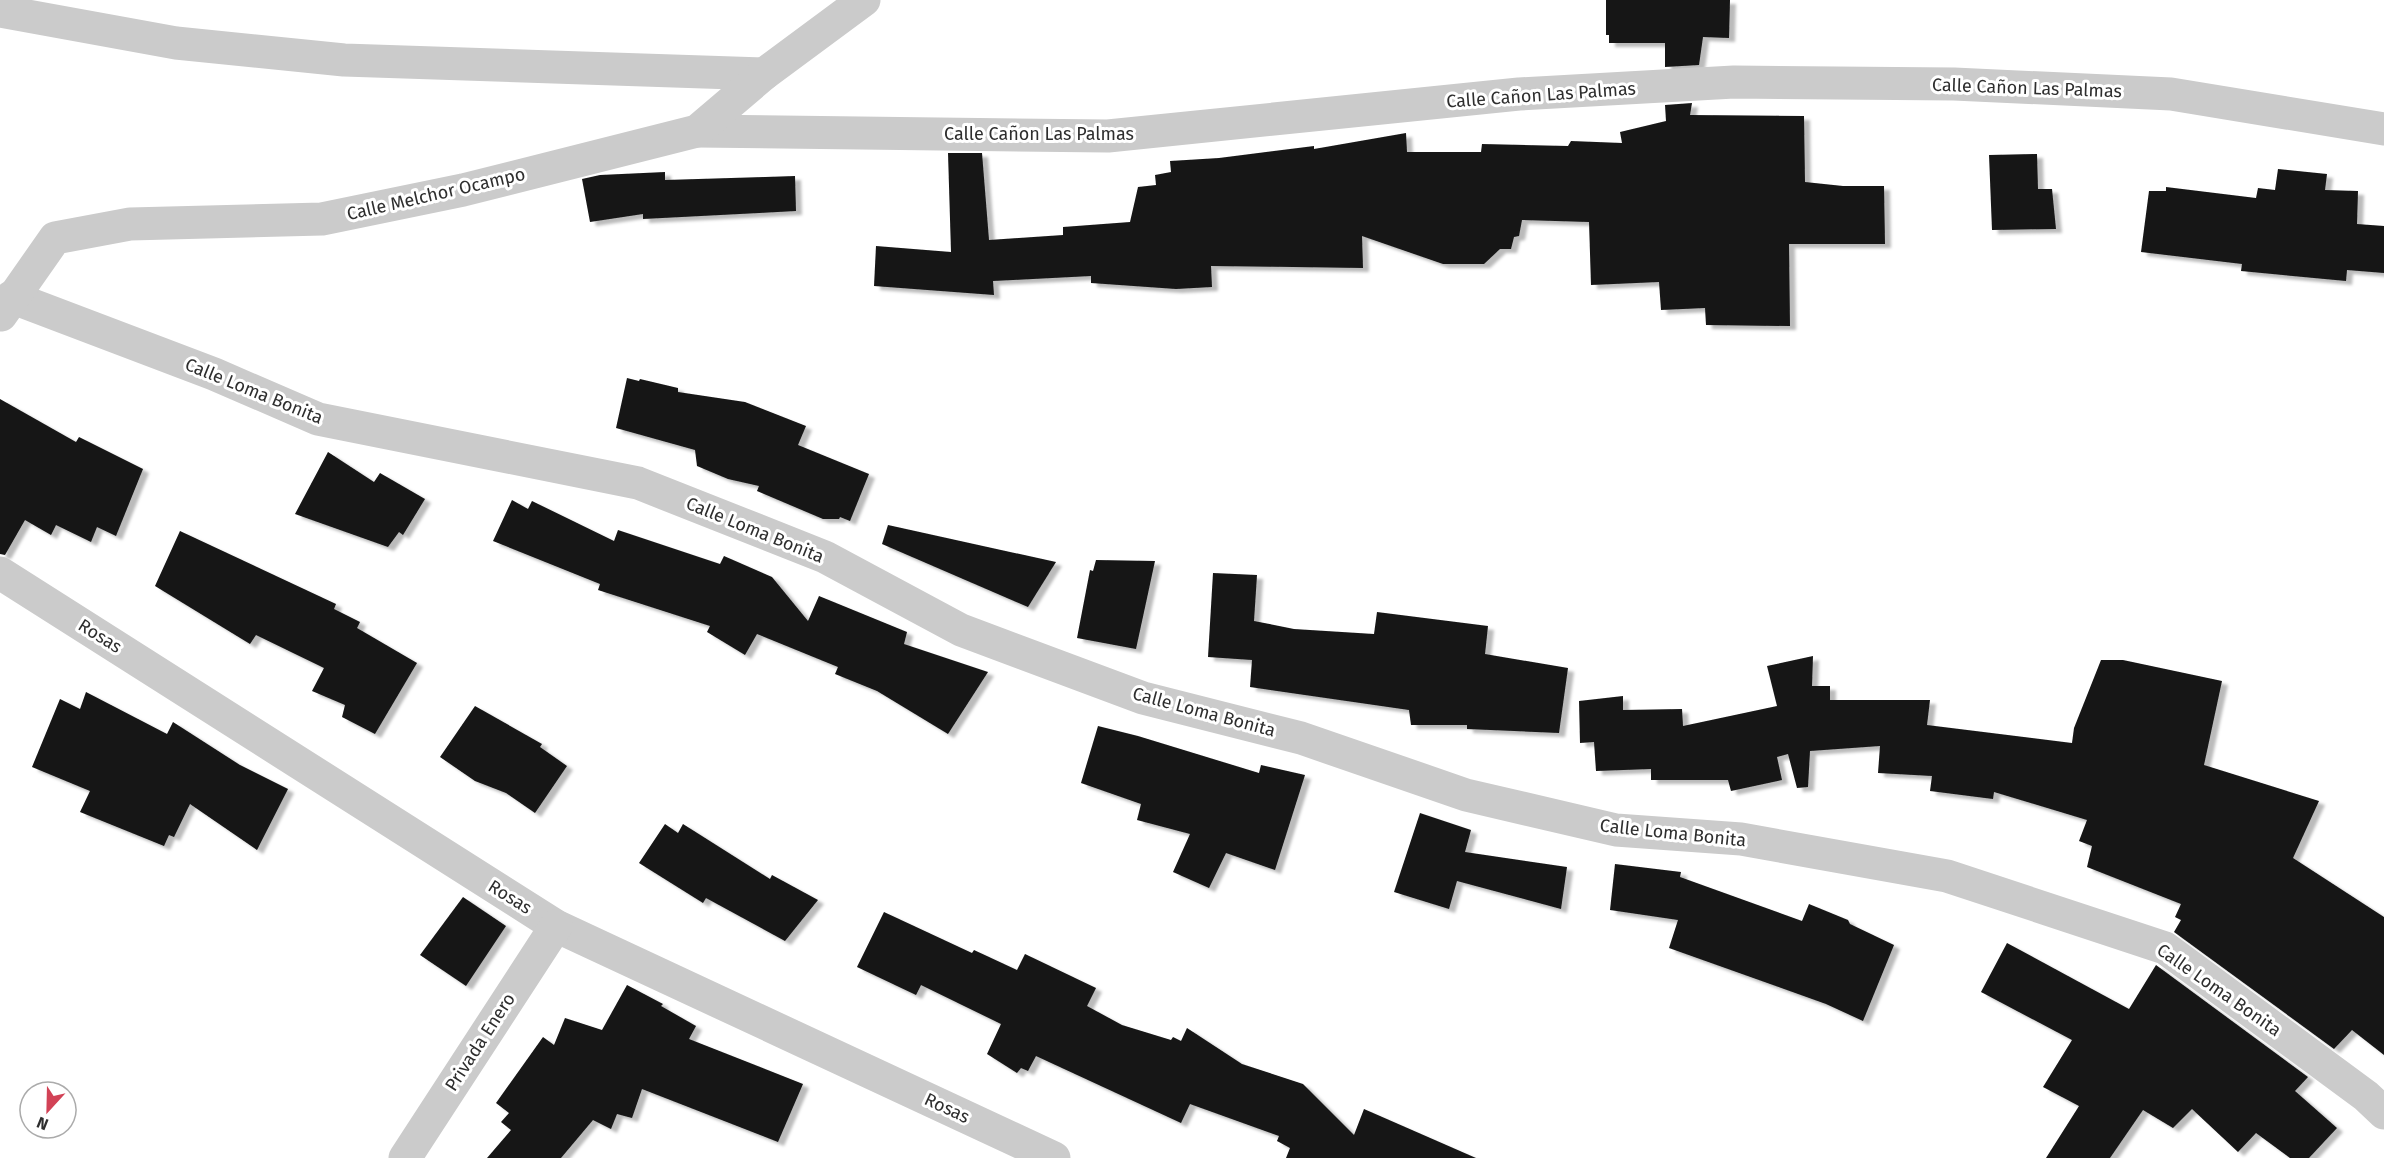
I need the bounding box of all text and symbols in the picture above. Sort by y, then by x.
street label: Calle Cañon Las Palmas [1932,74,2122,102]
street label: Calle Cañon Las Palmas [1445,77,1637,113]
street label: Calle Cañon Las Palmas [944,123,1134,145]
street label: Calle Melchor Ocampo [345,163,527,225]
street label: Calle Loma Bonita [182,353,326,429]
street label: Calle Loma Bonita [683,492,827,568]
street label: Rosas [74,614,126,658]
street label: Calle Loma Bonita [1130,682,1278,742]
street label: Calle Loma Bonita [1599,814,1747,852]
street label: Rosas [484,875,536,919]
street label: Calle Loma Bonita [2153,939,2285,1041]
street label: Privada Enero [440,989,520,1095]
north arrow [18,1080,78,1140]
street label: Rosas [921,1088,973,1128]
text: N [34,1113,51,1134]

